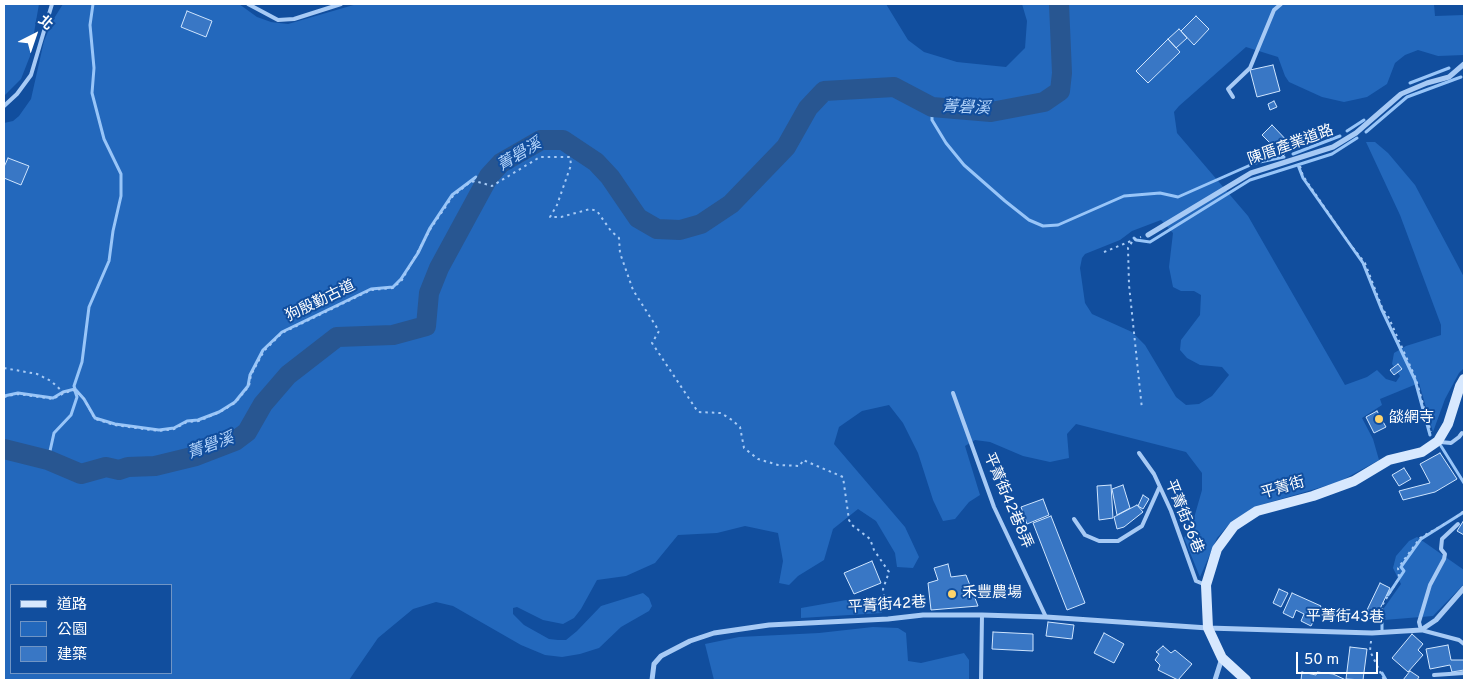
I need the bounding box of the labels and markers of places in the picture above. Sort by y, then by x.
place label: 燄網寺 [1389,410,1434,428]
marker: 燄網寺 [1373,413,1385,425]
place label: 禾豐農場 [962,585,1022,603]
marker: 禾豐農場 [946,588,958,600]

